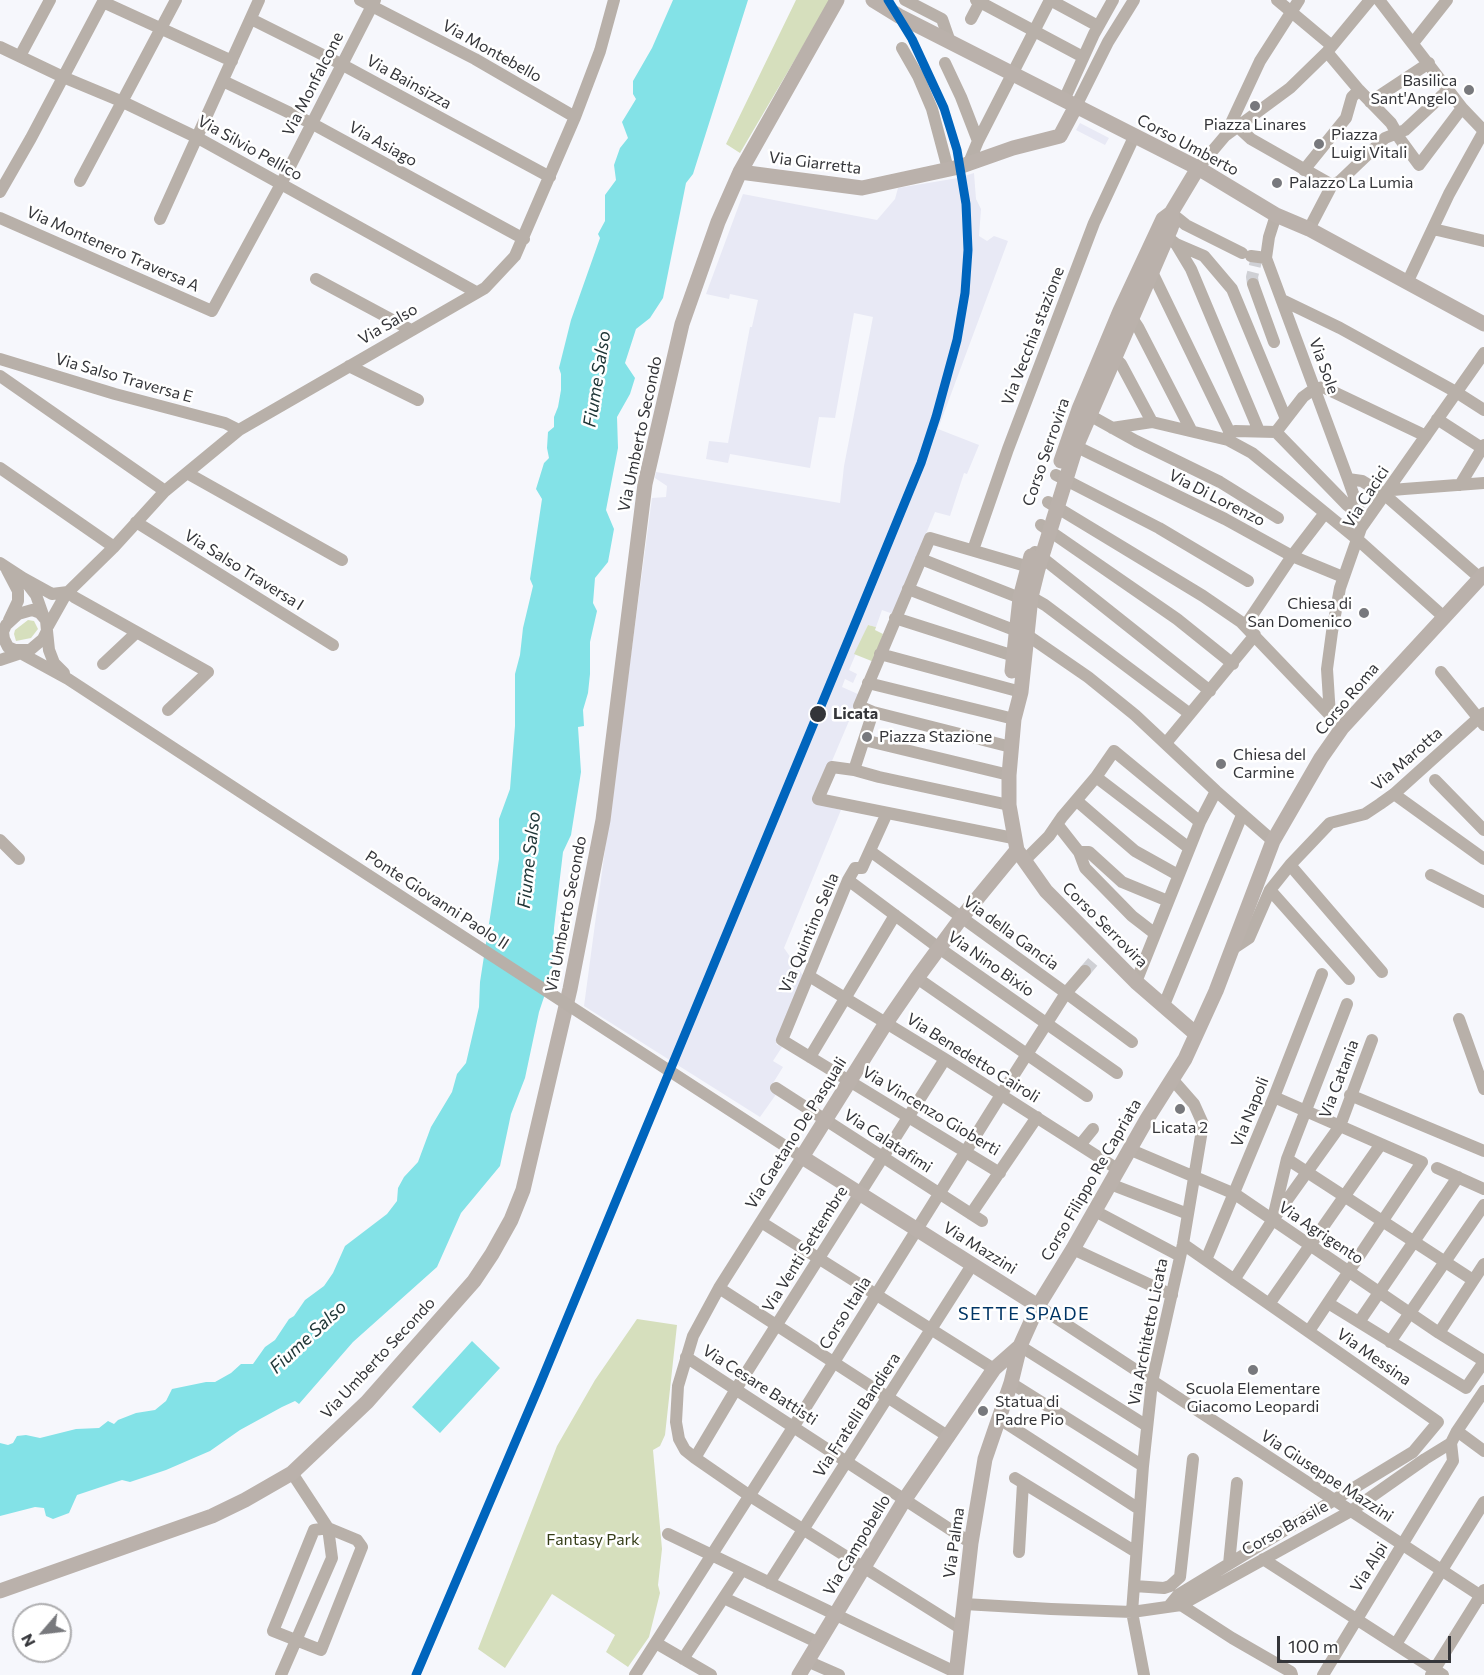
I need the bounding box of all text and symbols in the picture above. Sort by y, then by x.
street label: Via Montebello [439,16,545,86]
street label: Via Monfalcone [279,29,347,139]
street label: Via Bainsizza [363,51,455,113]
place label: Basilica Sant'Angelo [1370,71,1457,109]
marker: Basilica Sant'Angelo [1462,83,1476,97]
marker: Piazza Linares [1248,99,1262,113]
street label: Corso Umberto [1134,110,1242,180]
street label: Via Silvio Pellico [194,111,306,185]
place label: Piazza Linares [1204,115,1306,135]
street label: Via Asiago [345,117,421,171]
place label: Piazza Luigi Vitali [1331,125,1407,163]
marker: Piazza Luigi Vitali [1312,137,1326,151]
street label: Via Giarretta [768,148,862,178]
place label: Palazzo La Lumia [1289,173,1413,193]
marker: Palazzo La Lumia [1270,176,1284,190]
street label: Via Montenero Traversa A [24,202,202,296]
street label: Via Vecchia stazione [998,264,1068,408]
street label: Via Salso [355,299,421,349]
water label: Fiume Salso [579,329,615,429]
street label: Via Sole [1305,335,1343,397]
street label: Via Salso Traversa E [53,349,195,407]
street label: Via Umberto Secondo [614,354,666,514]
street label: Corso Serrovira [1019,395,1073,509]
street label: Via Cacici [1339,462,1393,532]
street label: Via Di Lorenzo [1166,466,1268,530]
street label: Via Salso Traversa I [181,525,307,615]
place label: Chiesa di San Domenico [1248,594,1352,632]
marker: Chiesa di San Domenico [1357,606,1371,620]
street label: Corso Roma [1311,659,1383,739]
marker: Licata [808,704,828,724]
place label: Licata [833,704,878,724]
street label: Via Marotta [1368,723,1446,795]
place label: Piazza Stazione [879,727,992,747]
marker: Piazza Stazione [860,730,874,744]
place label: Chiesa del Carmine [1233,745,1306,783]
marker: Chiesa del Carmine [1214,757,1228,771]
water label: Fiume Salso [513,811,545,909]
street label: Via Umberto Secondo [541,834,591,994]
street label: Ponte Giovanni Paolo II [362,846,512,954]
street label: Via Quintino Sella [775,870,843,996]
street label: Corso Serrovira [1058,878,1152,972]
street label: Via della Gancia [959,892,1063,974]
street label: Via Nino Bixio [944,927,1038,1001]
street label: Via Benedetto Cairoli [903,1009,1043,1107]
street label: Via Catania [1315,1037,1363,1121]
street label: Via Gaetano De Pasquali [741,1054,851,1212]
street label: Via Vincenzo Gioberti [859,1062,1003,1160]
street label: Via Napoli [1227,1074,1273,1150]
street label: Corso Filippo Re Capriata [1037,1096,1145,1264]
marker: Licata 2 [1173,1102,1187,1116]
street label: Via Calatafimi [840,1105,936,1177]
place label: Licata 2 [1152,1118,1208,1138]
street label: Via Venti Settembre [758,1182,852,1316]
street label: Via Agrigento [1275,1197,1367,1269]
street label: Via Mazzini [940,1218,1020,1278]
street label: Via Architetto Licata [1124,1257,1172,1407]
street label: Corso Italia [815,1273,875,1353]
street label: Via Umberto Secondo [317,1293,439,1423]
water label: Fiume Salso [265,1296,351,1378]
district label: SETTE SPADE [958,1303,1090,1325]
street label: Via Messina [1333,1324,1415,1390]
street label: Via Cesare Battisti [699,1341,821,1429]
street label: Via Fratelli Bandiera [810,1349,904,1481]
marker: Scuola Elementare Giacomo Leopardi [1246,1363,1260,1377]
place label: Scuola Elementare Giacomo Leopardi [1186,1379,1320,1417]
place label: Statua di Padre Pio [995,1392,1064,1430]
marker: Statua di Padre Pio [976,1404,990,1418]
street label: Via Giuseppe Mazzini [1257,1426,1397,1526]
street label: Via Campobello [819,1491,895,1599]
street label: Corso Brasile [1239,1496,1331,1560]
street label: Via Palma [940,1506,968,1580]
park label: Fantasy Park [546,1530,640,1550]
street label: Via Alpi [1346,1539,1392,1595]
north arrow [12,1603,72,1663]
scale bar [1280,1624,1454,1662]
text: N [16,1631,39,1651]
text: 100 m [1288,1635,1338,1657]

